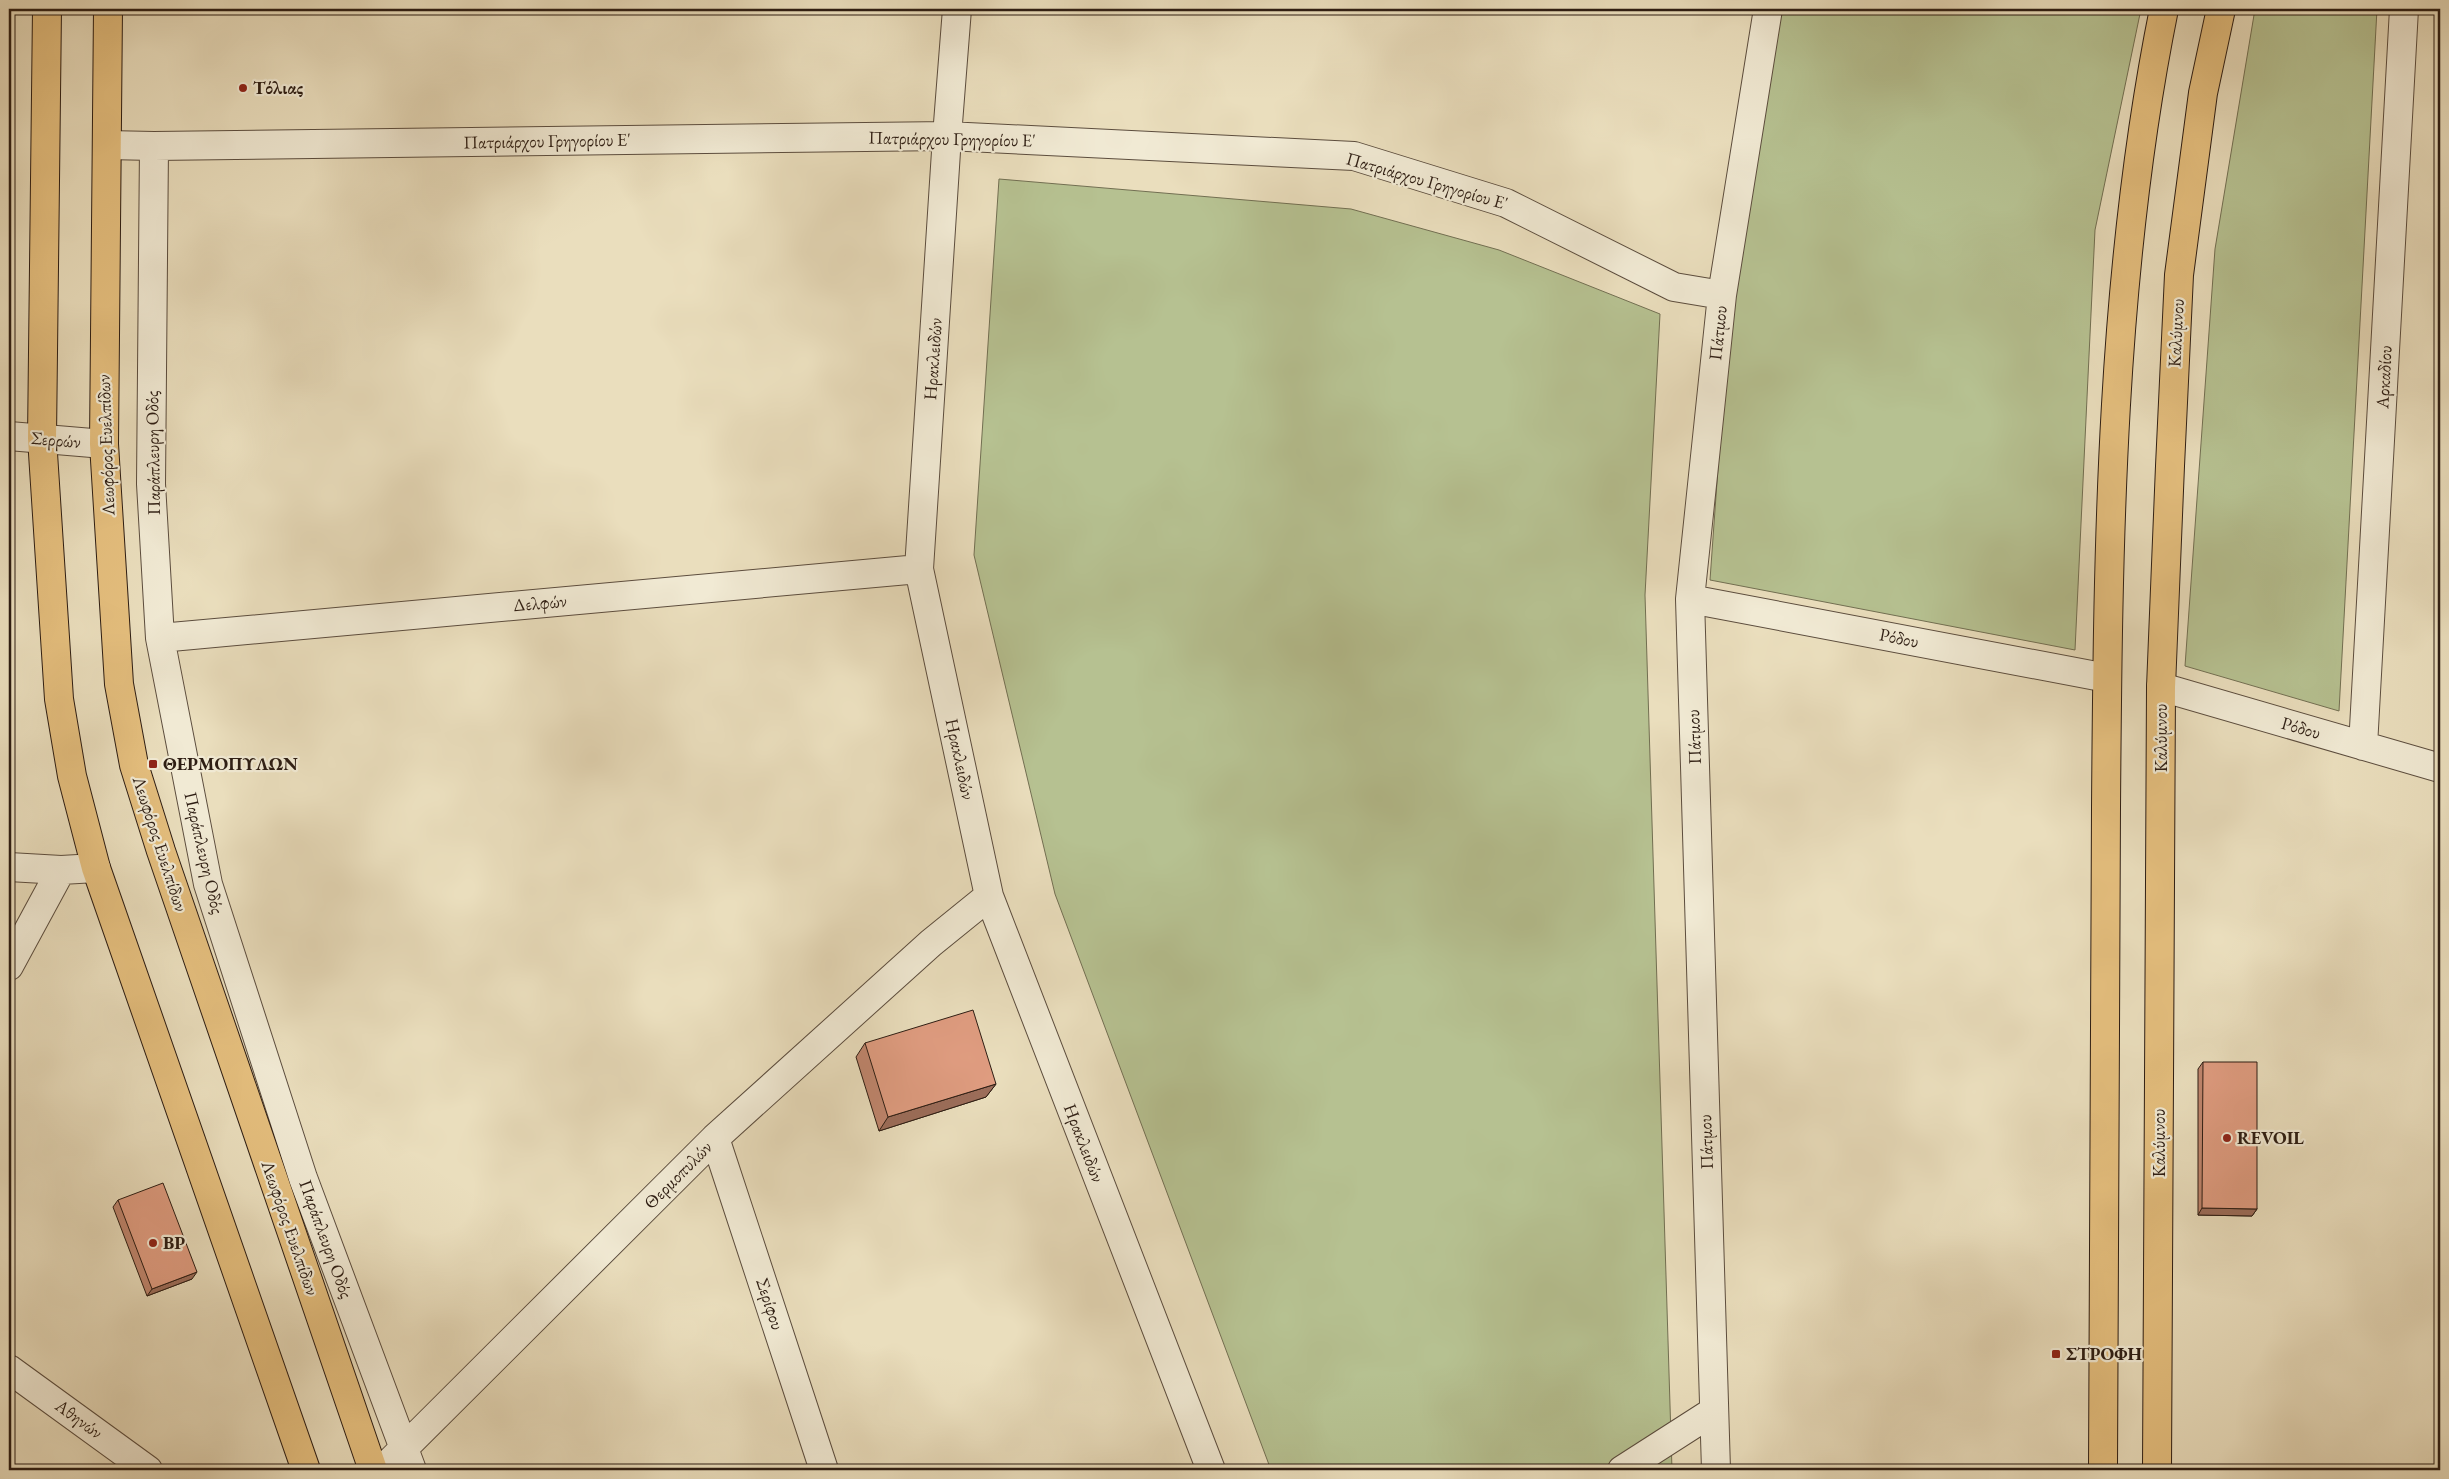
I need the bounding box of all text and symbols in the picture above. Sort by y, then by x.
place label: Τόλιας [253,76,304,99]
marker: Τόλιας [237,82,249,94]
street label: Πατριάρχου Γρηγορίου Ε' [868,126,1036,151]
street label: Πατριάρχου Γρηγορίου Ε' [463,128,631,153]
street label: Πατριάρχου Γρηγορίου Ε' [1344,146,1511,215]
street label: Καλύμνου [2162,298,2189,368]
street label: Πάτμου [1703,304,1732,362]
street label: Ηρακλειδών [918,317,947,401]
street label: Αρκαδίου [2370,345,2397,410]
street label: Λεωφόρος Ευελπίδων [92,374,119,517]
street label: Παράπλευρη Οδός [140,390,165,516]
street label: Σερρών [30,426,82,453]
street label: Δελφών [512,589,568,616]
street label: Ρόδου [1877,622,1921,653]
street label: Καλύμνου [2149,704,2172,772]
street label: Πάτμου [1681,709,1706,765]
street label: Ρόδου [2279,711,2323,744]
street label: Ηρακλειδών [941,716,980,802]
place label: ΘΕΡΜΟΠΥΛΩΝ [163,752,298,775]
marker: ΘΕΡΜΟΠΥΛΩΝ [147,758,159,770]
street label: Λεωφόρος Ευελπίδων [127,772,193,915]
street label: Παράπλευρη Οδός [179,790,230,916]
street label: Ηρακλειδών [1059,1100,1110,1185]
street label: Καλύμνου [2147,1109,2170,1177]
street label: Πάτμου [1693,1114,1718,1170]
place label: REVOIL [2237,1126,2304,1149]
marker: REVOIL [2221,1132,2233,1144]
street label: Θερμοπυλών [639,1136,717,1214]
street label: Λεωφόρος Ευελπίδων [256,1156,324,1298]
street label: Παράπλευρη Οδός [294,1176,359,1301]
place label: BP [163,1231,185,1254]
marker: BP [147,1237,159,1249]
street label: Σερίφου [751,1275,790,1333]
place label: ΣΤΡΟΦΗ [2066,1342,2142,1365]
marker: ΣΤΡΟΦΗ [2050,1348,2062,1360]
street label: Αθηνών [50,1393,108,1444]

